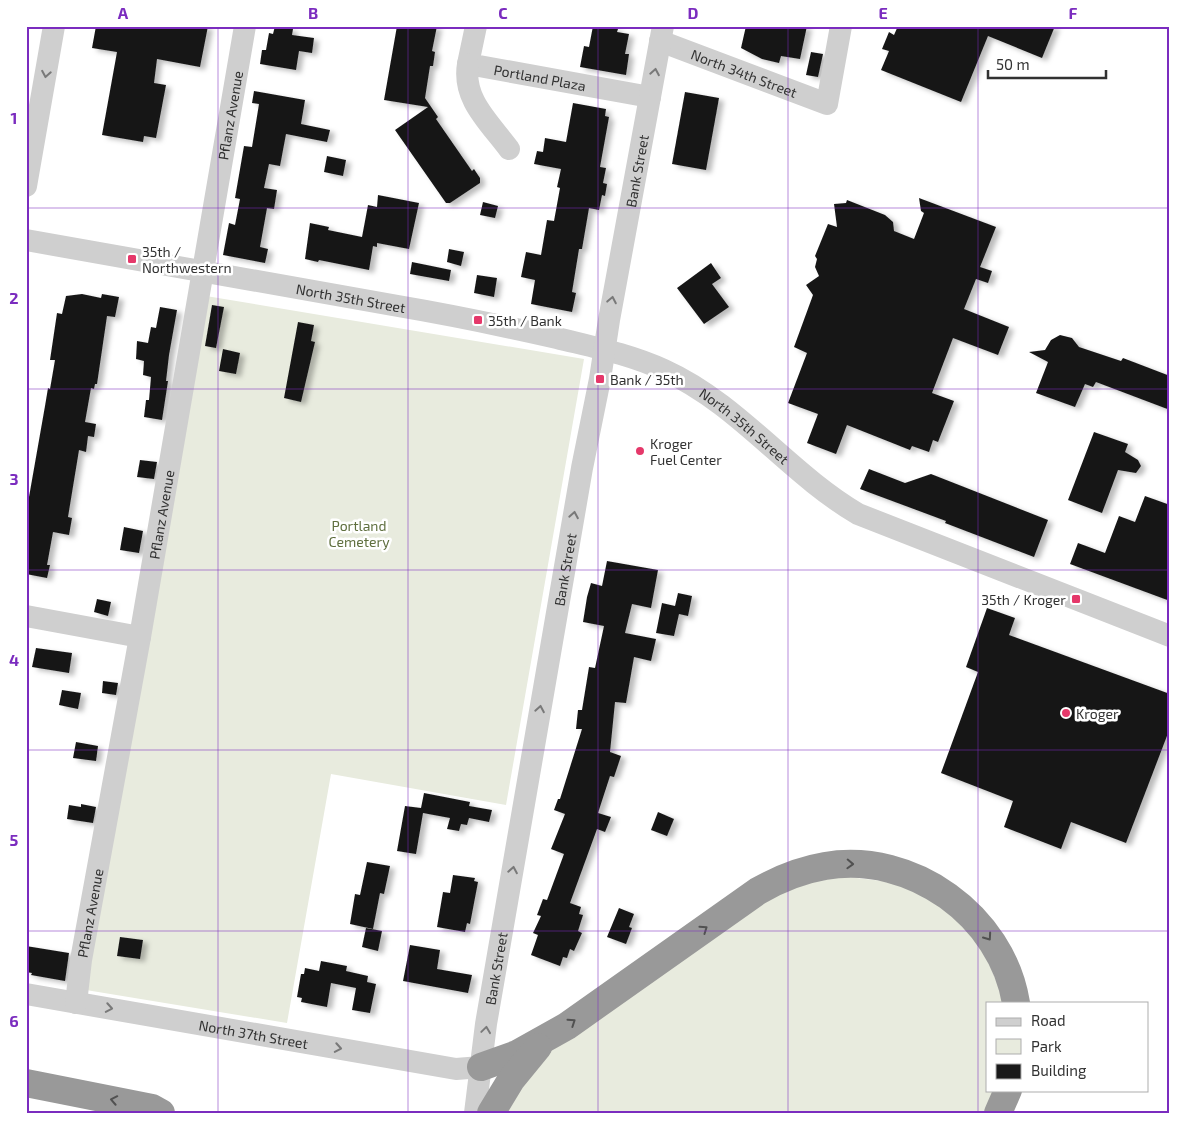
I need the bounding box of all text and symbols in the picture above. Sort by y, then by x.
text: A [118,3,129,22]
text: B [308,3,318,22]
text: C [498,3,508,22]
text: D [688,3,699,22]
text: E [878,3,888,22]
text: F [1069,3,1078,22]
street label: North 34th Street [689,45,800,100]
scale bar [988,48,1106,80]
text: 50 m [996,55,1030,73]
street label: Portland Plaza [493,60,587,94]
one-way arrow [649,67,659,76]
street label: Pflanz Avenue [214,69,246,161]
one-way arrow [41,70,51,79]
text: 1 [11,108,17,127]
street label: Bank Street [621,133,651,209]
place label: 35th / Northwestern [142,243,232,276]
marker: 35th / Northwestern [126,253,138,265]
street label: North 35th Street [295,280,407,316]
text: 2 [9,288,19,307]
one-way arrow [607,296,617,305]
place label: 35th / Bank [488,312,562,329]
marker: 35th / Bank [472,314,484,326]
place label: Bank / 35th [610,371,684,388]
marker: Bank / 35th [594,373,606,385]
street label: North 35th Street [696,384,793,467]
place label: Kroger Fuel Center [650,435,722,468]
marker: Kroger Fuel Center [634,445,646,457]
street label: Pflanz Avenue [145,468,177,560]
text: 3 [9,469,19,488]
one-way arrow [568,510,578,519]
park label: Portland Cemetery [328,517,390,550]
street label: Bank Street [550,532,579,607]
place label: 35th / Kroger [981,591,1066,608]
marker: 35th / Kroger [1070,593,1082,605]
text: 4 [9,650,19,669]
one-way arrow [535,705,545,714]
place label: Kroger [1076,705,1119,722]
marker: Kroger [1060,707,1072,719]
text: 5 [10,830,19,849]
one-way arrow [846,859,854,870]
one-way arrow [507,865,517,874]
street label: Pflanz Avenue [73,867,106,959]
one-way arrow [699,926,708,935]
street label: Bank Street [481,931,510,1006]
one-way arrow [982,931,991,941]
legend [986,1002,1148,1092]
one-way arrow [104,1003,113,1013]
text: 6 [9,1011,19,1030]
text: Road [1031,1011,1066,1029]
street label: North 37th Street [198,1016,310,1052]
one-way arrow [566,1019,575,1028]
one-way arrow [480,1025,491,1033]
text: Park [1031,1037,1062,1055]
one-way arrow [333,1043,342,1053]
text: Building [1031,1061,1087,1079]
one-way arrow [110,1096,119,1106]

